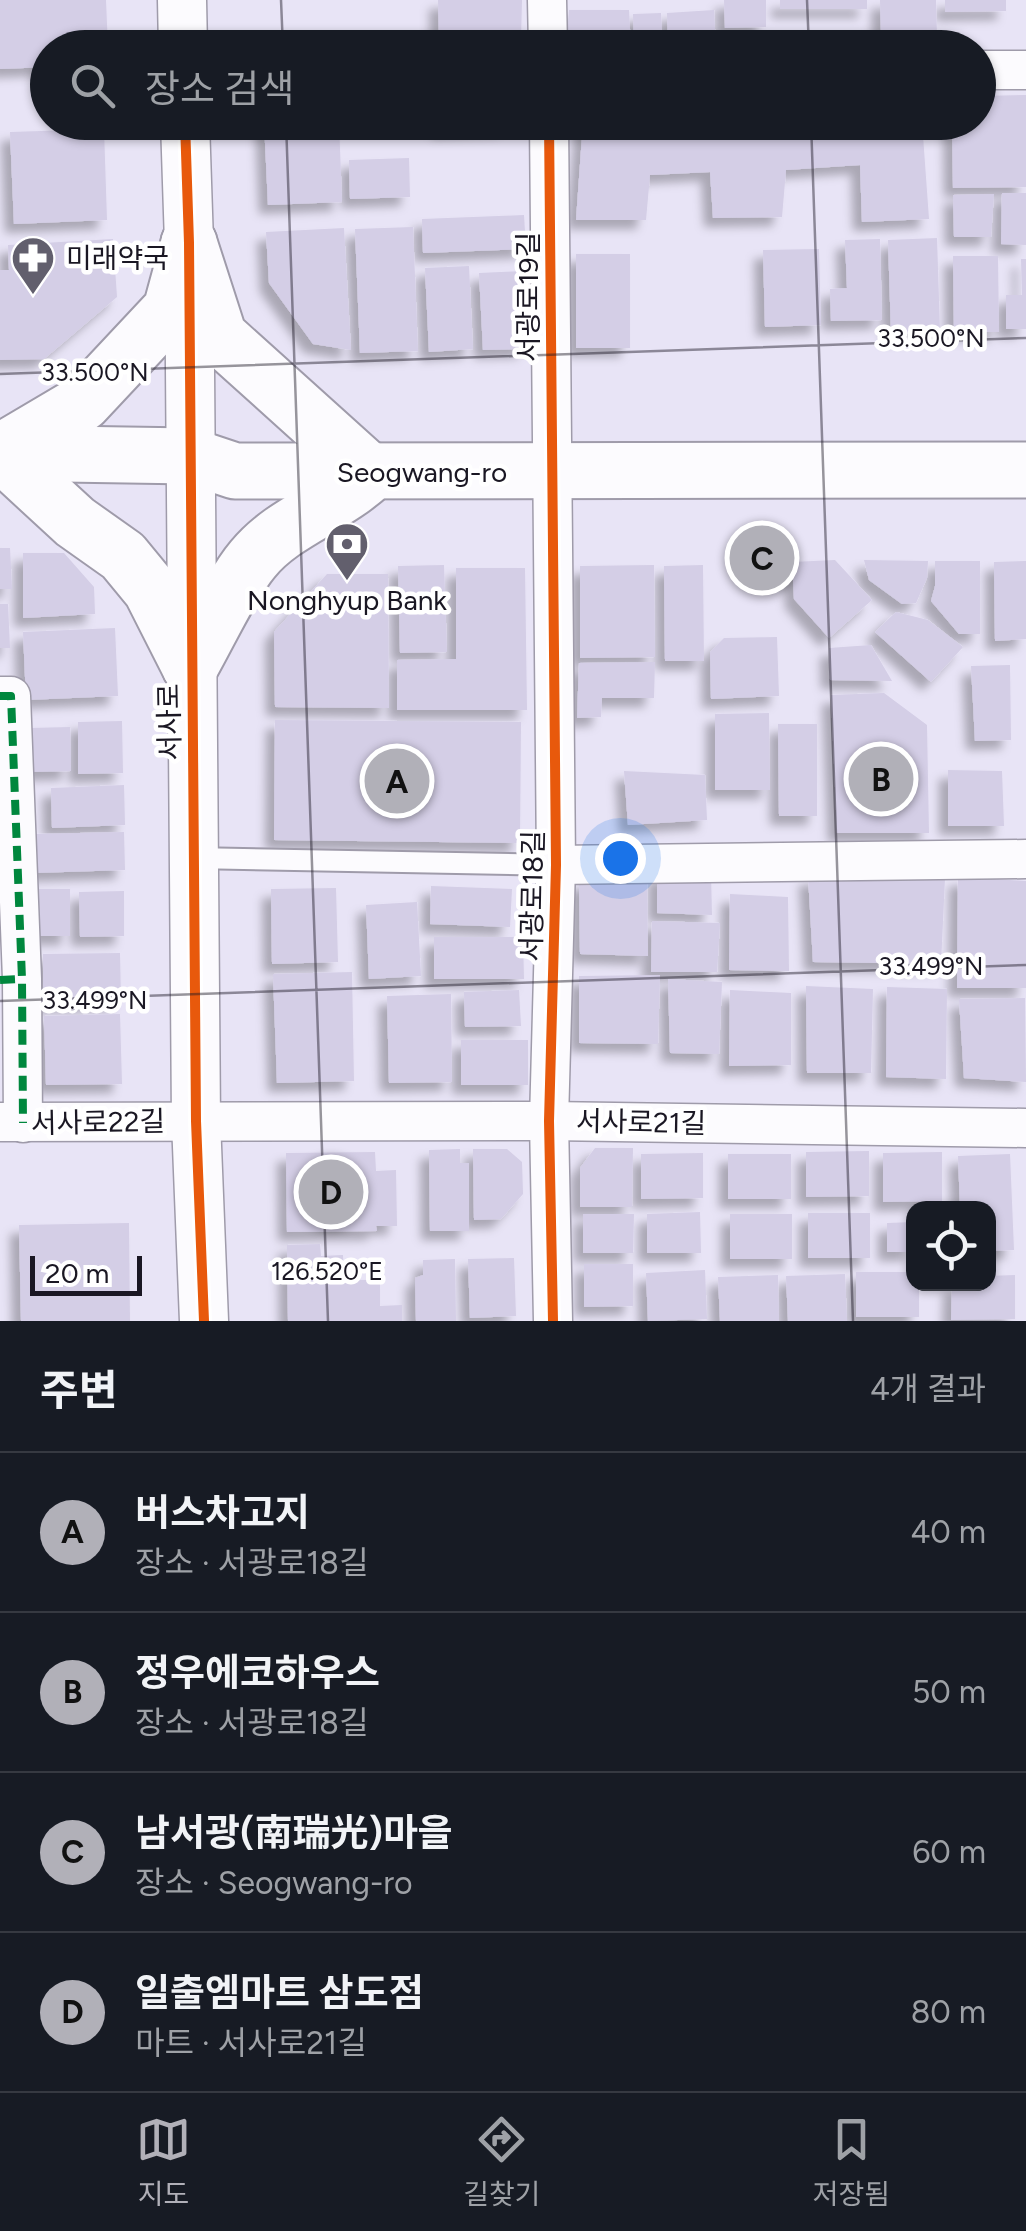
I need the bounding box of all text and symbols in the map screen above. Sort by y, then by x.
search box [30,30,996,140]
icon: search [65,58,120,113]
text: 장소 검색 [145,66,294,112]
street label: 서광로19길 [511,232,545,362]
pharmacy icon: 미래약국 [10,235,56,296]
place label: 미래약국 [66,241,169,275]
text: 33.500°N [877,323,985,353]
text: 33.500°N [41,357,149,387]
street label: Seogwang-ro [337,455,507,489]
pin: C [730,520,794,596]
bank icon: Nonghyup Bank [324,521,370,582]
place label: Nonghyup Bank [247,583,447,617]
street label: 서사로 [151,683,187,761]
pin: B [848,742,914,816]
pin: A [364,744,430,818]
street label: 서광로18길 [514,830,550,962]
your location [595,833,646,884]
text: 33.499°N [879,951,983,981]
text: 33.499°N [43,985,147,1015]
street label: 서사로22길 [31,1104,165,1140]
street label: 서사로21길 [576,1104,706,1140]
pin: D [298,1154,364,1230]
map controls [906,1201,996,1291]
button: locate [906,1201,996,1291]
scale bar [30,1251,142,1296]
text: 20 m [45,1256,109,1290]
text: 126.520°E [271,1256,383,1286]
text: 주변 [40,1365,117,1416]
text: 4개 결과 [870,1370,986,1408]
text: 버스차고지 [135,1490,310,1536]
text: A [61,1513,84,1551]
text: 40 m [910,1513,986,1551]
text: 장소 · 서광로18길 [135,1544,368,1582]
text: 정우에코하우스 [135,1650,380,1696]
text: B [63,1673,82,1711]
text: 50 m [912,1673,986,1711]
text: 장소 · 서광로18길 [135,1704,368,1742]
text: 남서광(南瑞光)마을 [135,1810,453,1856]
text: C [61,1833,84,1871]
text: 60 m [912,1833,986,1871]
text: 장소 · Seogwang-ro [135,1864,413,1902]
text: 일출엠마트 삼도점 [135,1970,424,2016]
text: D [61,1993,84,2031]
text: 80 m [911,1993,986,2031]
text: 마트 · 서사로21길 [135,2024,367,2062]
tab: 지도 [136,2112,191,2212]
tab: 길찾기 [463,2112,540,2212]
tab: 저장됨 [813,2112,890,2212]

